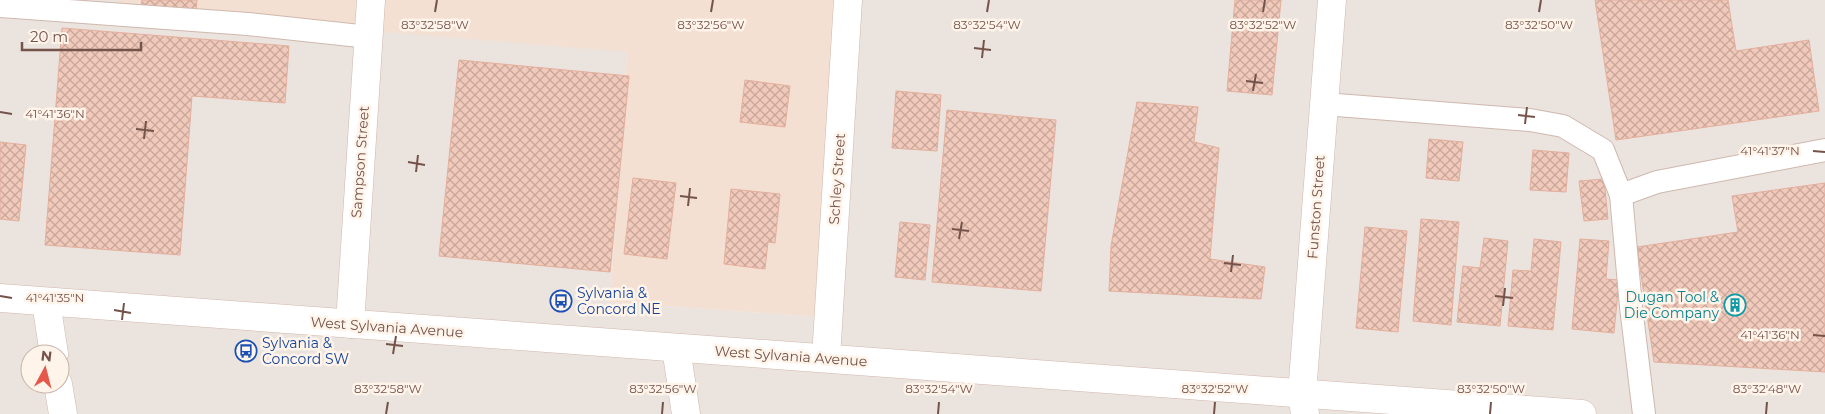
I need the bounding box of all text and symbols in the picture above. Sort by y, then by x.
text: 83°32'58"W [401,17,469,32]
text: 83°32'56"W [677,17,745,32]
text: 83°32'54"W [953,17,1021,32]
text: 83°32'52"W [1230,17,1296,32]
text: 83°32'50"W [1505,17,1573,32]
scale bar [22,20,141,52]
text: 20 m [30,27,68,46]
street label: Sampson Street [347,105,373,219]
text: 41°41'36"N [25,106,85,121]
street label: Schley Street [825,132,849,225]
text: 41°41'37"N [1740,143,1800,158]
street label: Funston Street [1303,154,1329,259]
place label: Sylvania & Concord NE [577,284,661,318]
place label: Dugan Tool & Die Company [1624,288,1720,322]
bus stop icon: Sylvania & Concord NE [549,289,573,313]
text: 41°41'35"N [26,290,84,305]
building icon: Dugan Tool & Die Company [1723,293,1747,317]
street label: West Sylvania Avenue [310,313,464,341]
text: 41°41'36"N [1740,327,1800,342]
place label: Sylvania & Concord SW [262,334,350,368]
bus stop icon: Sylvania & Concord SW [234,339,258,363]
street label: West Sylvania Avenue [714,342,868,370]
north arrow [20,344,70,394]
text: N [40,346,53,366]
text: 83°32'58"W [354,381,422,396]
text: 83°32'56"W [629,381,697,396]
text: 83°32'54"W [905,381,973,396]
text: 83°32'52"W [1182,381,1248,396]
text: 83°32'50"W [1457,381,1525,396]
text: 83°32'48"W [1733,381,1801,396]

